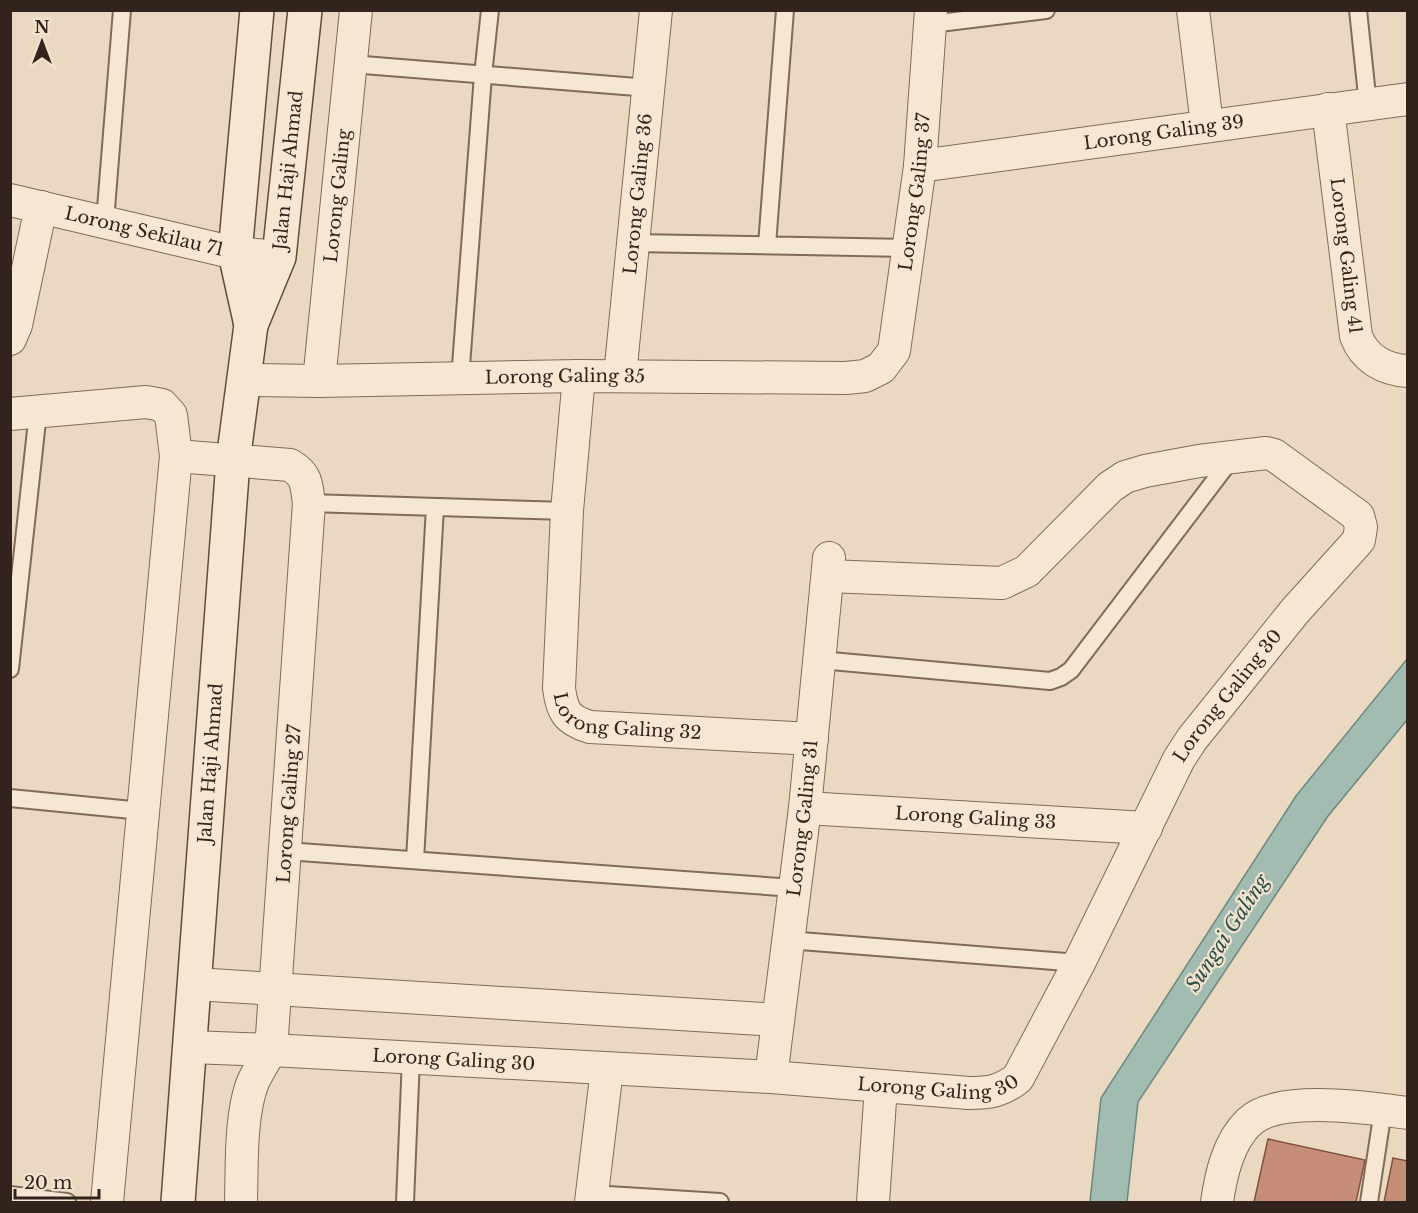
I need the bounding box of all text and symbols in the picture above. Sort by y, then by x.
north arrow [12,12,72,72]
text: N [34,17,50,37]
street label: Jalan Haji Ahmad [269,89,307,253]
street label: Lorong Galing 37 [894,111,935,272]
street label: Lorong Galing 39 [1082,111,1245,154]
street label: Lorong Galing 36 [619,112,657,275]
street label: Lorong Galing [320,128,355,264]
street label: Lorong Galing 41 [1326,176,1367,335]
street label: Lorong Sekilau 71 [63,202,226,261]
street label: Lorong Galing 35 [485,365,645,389]
street label: Lorong Galing 30 [1169,625,1287,767]
street label: Jalan Haji Ahmad [194,682,227,846]
street label: Lorong Galing 32 [549,690,702,744]
street label: Lorong Galing 27 [272,723,306,884]
street label: Lorong Galing 31 [783,738,823,898]
street label: Lorong Galing 33 [895,802,1057,834]
water label: Sungai Galing [1180,869,1274,996]
street label: Lorong Galing 30 [372,1044,536,1075]
street label: Lorong Galing 30 [857,1070,1023,1104]
scale bar [15,1162,99,1200]
text: 20 m [24,1172,72,1194]

